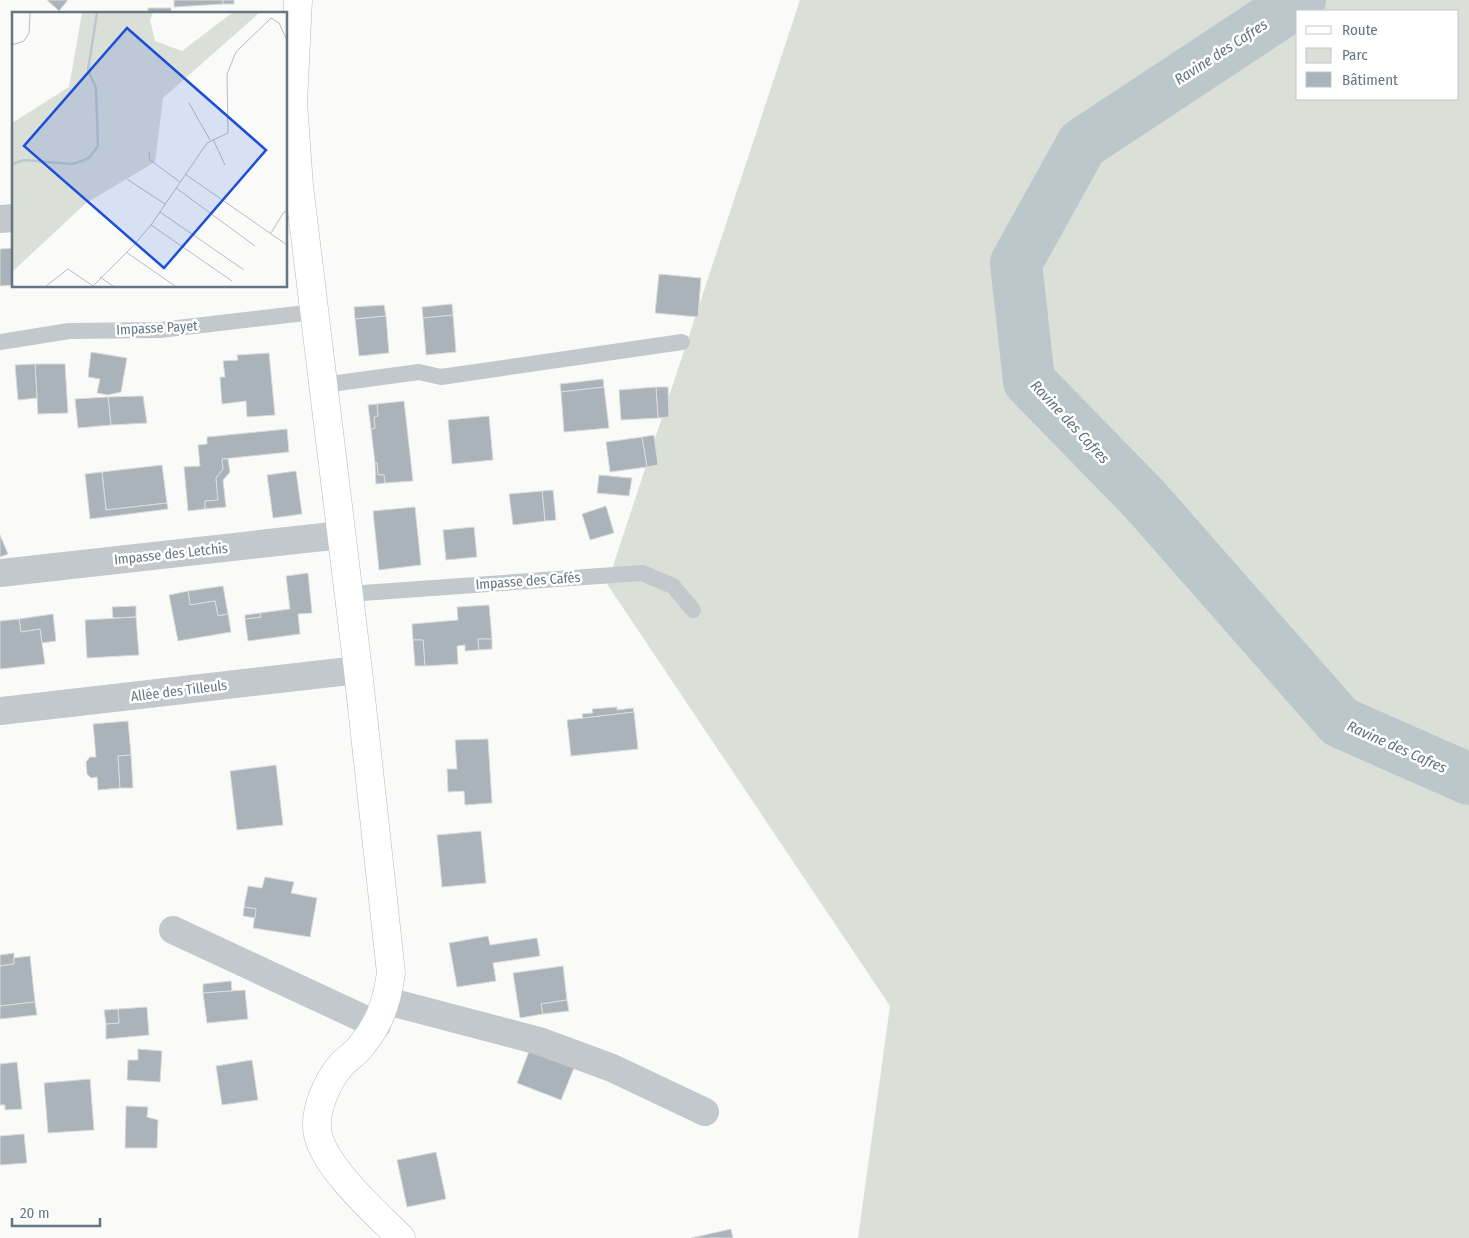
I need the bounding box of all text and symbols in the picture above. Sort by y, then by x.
legend [1296,10,1459,100]
inset map [12,12,288,288]
water label: Ravine des Cafres [1171,15,1271,89]
text: Route [1342,21,1378,39]
text: Parc [1342,46,1368,64]
text: Bâtiment [1342,71,1398,89]
street label: Impasse Payet [116,317,199,339]
water label: Ravine des Cafres [1027,377,1114,468]
street label: Impasse des Letchis [113,540,229,568]
street label: Impasse des Cafés [475,569,581,593]
street label: Allée des Tilleuls [130,677,228,705]
water label: Ravine des Cafres [1344,717,1450,777]
scale bar [12,1196,100,1228]
text: 20 m [20,1204,50,1222]

